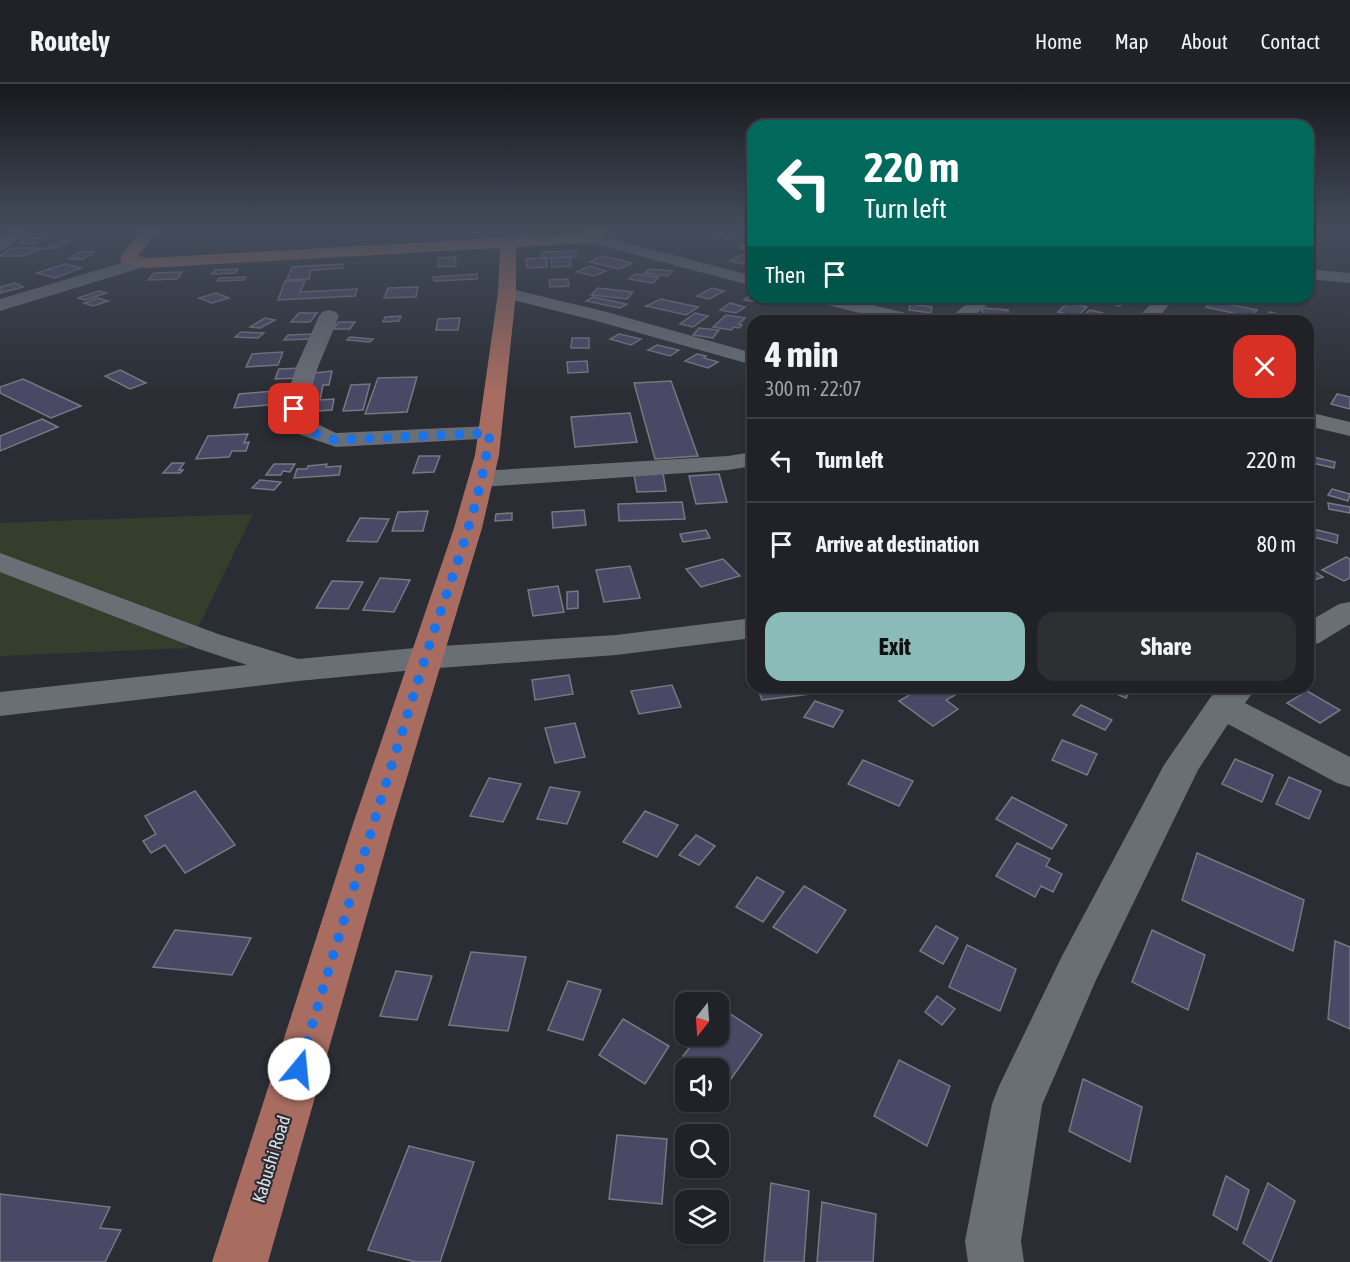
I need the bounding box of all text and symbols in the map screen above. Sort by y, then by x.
text: Routely [30,25,110,57]
text: Home [1035,29,1082,53]
text: Map [1115,29,1149,53]
text: About [1182,29,1228,53]
text: Contact [1261,29,1320,53]
text: 220 m [864,143,959,191]
icon: left [765,144,843,222]
text: Turn left [864,193,947,224]
icon: arrive [818,258,851,291]
text: Then [765,262,806,288]
text: 4 min [765,333,839,375]
button: close [1233,335,1296,398]
text: 300 m · 22:07 [765,377,862,400]
pin [268,383,319,434]
icon: arrive [277,392,310,425]
icon: left [765,444,798,477]
text: Turn left [816,447,883,473]
text: 220 m [1246,447,1296,473]
icon: arrive [765,528,798,561]
text: Arrive at destination [816,531,979,557]
text: 80 m [1256,531,1296,557]
button: Exit [765,612,1025,681]
button: Share [1037,612,1296,681]
north arrow [675,992,729,1046]
map controls [675,992,729,1244]
position arrow [267,1037,331,1101]
button: sound [675,1058,729,1112]
street label: Kabushi Road [248,1113,294,1205]
button: search [675,1124,729,1178]
button: layers [675,1190,729,1244]

